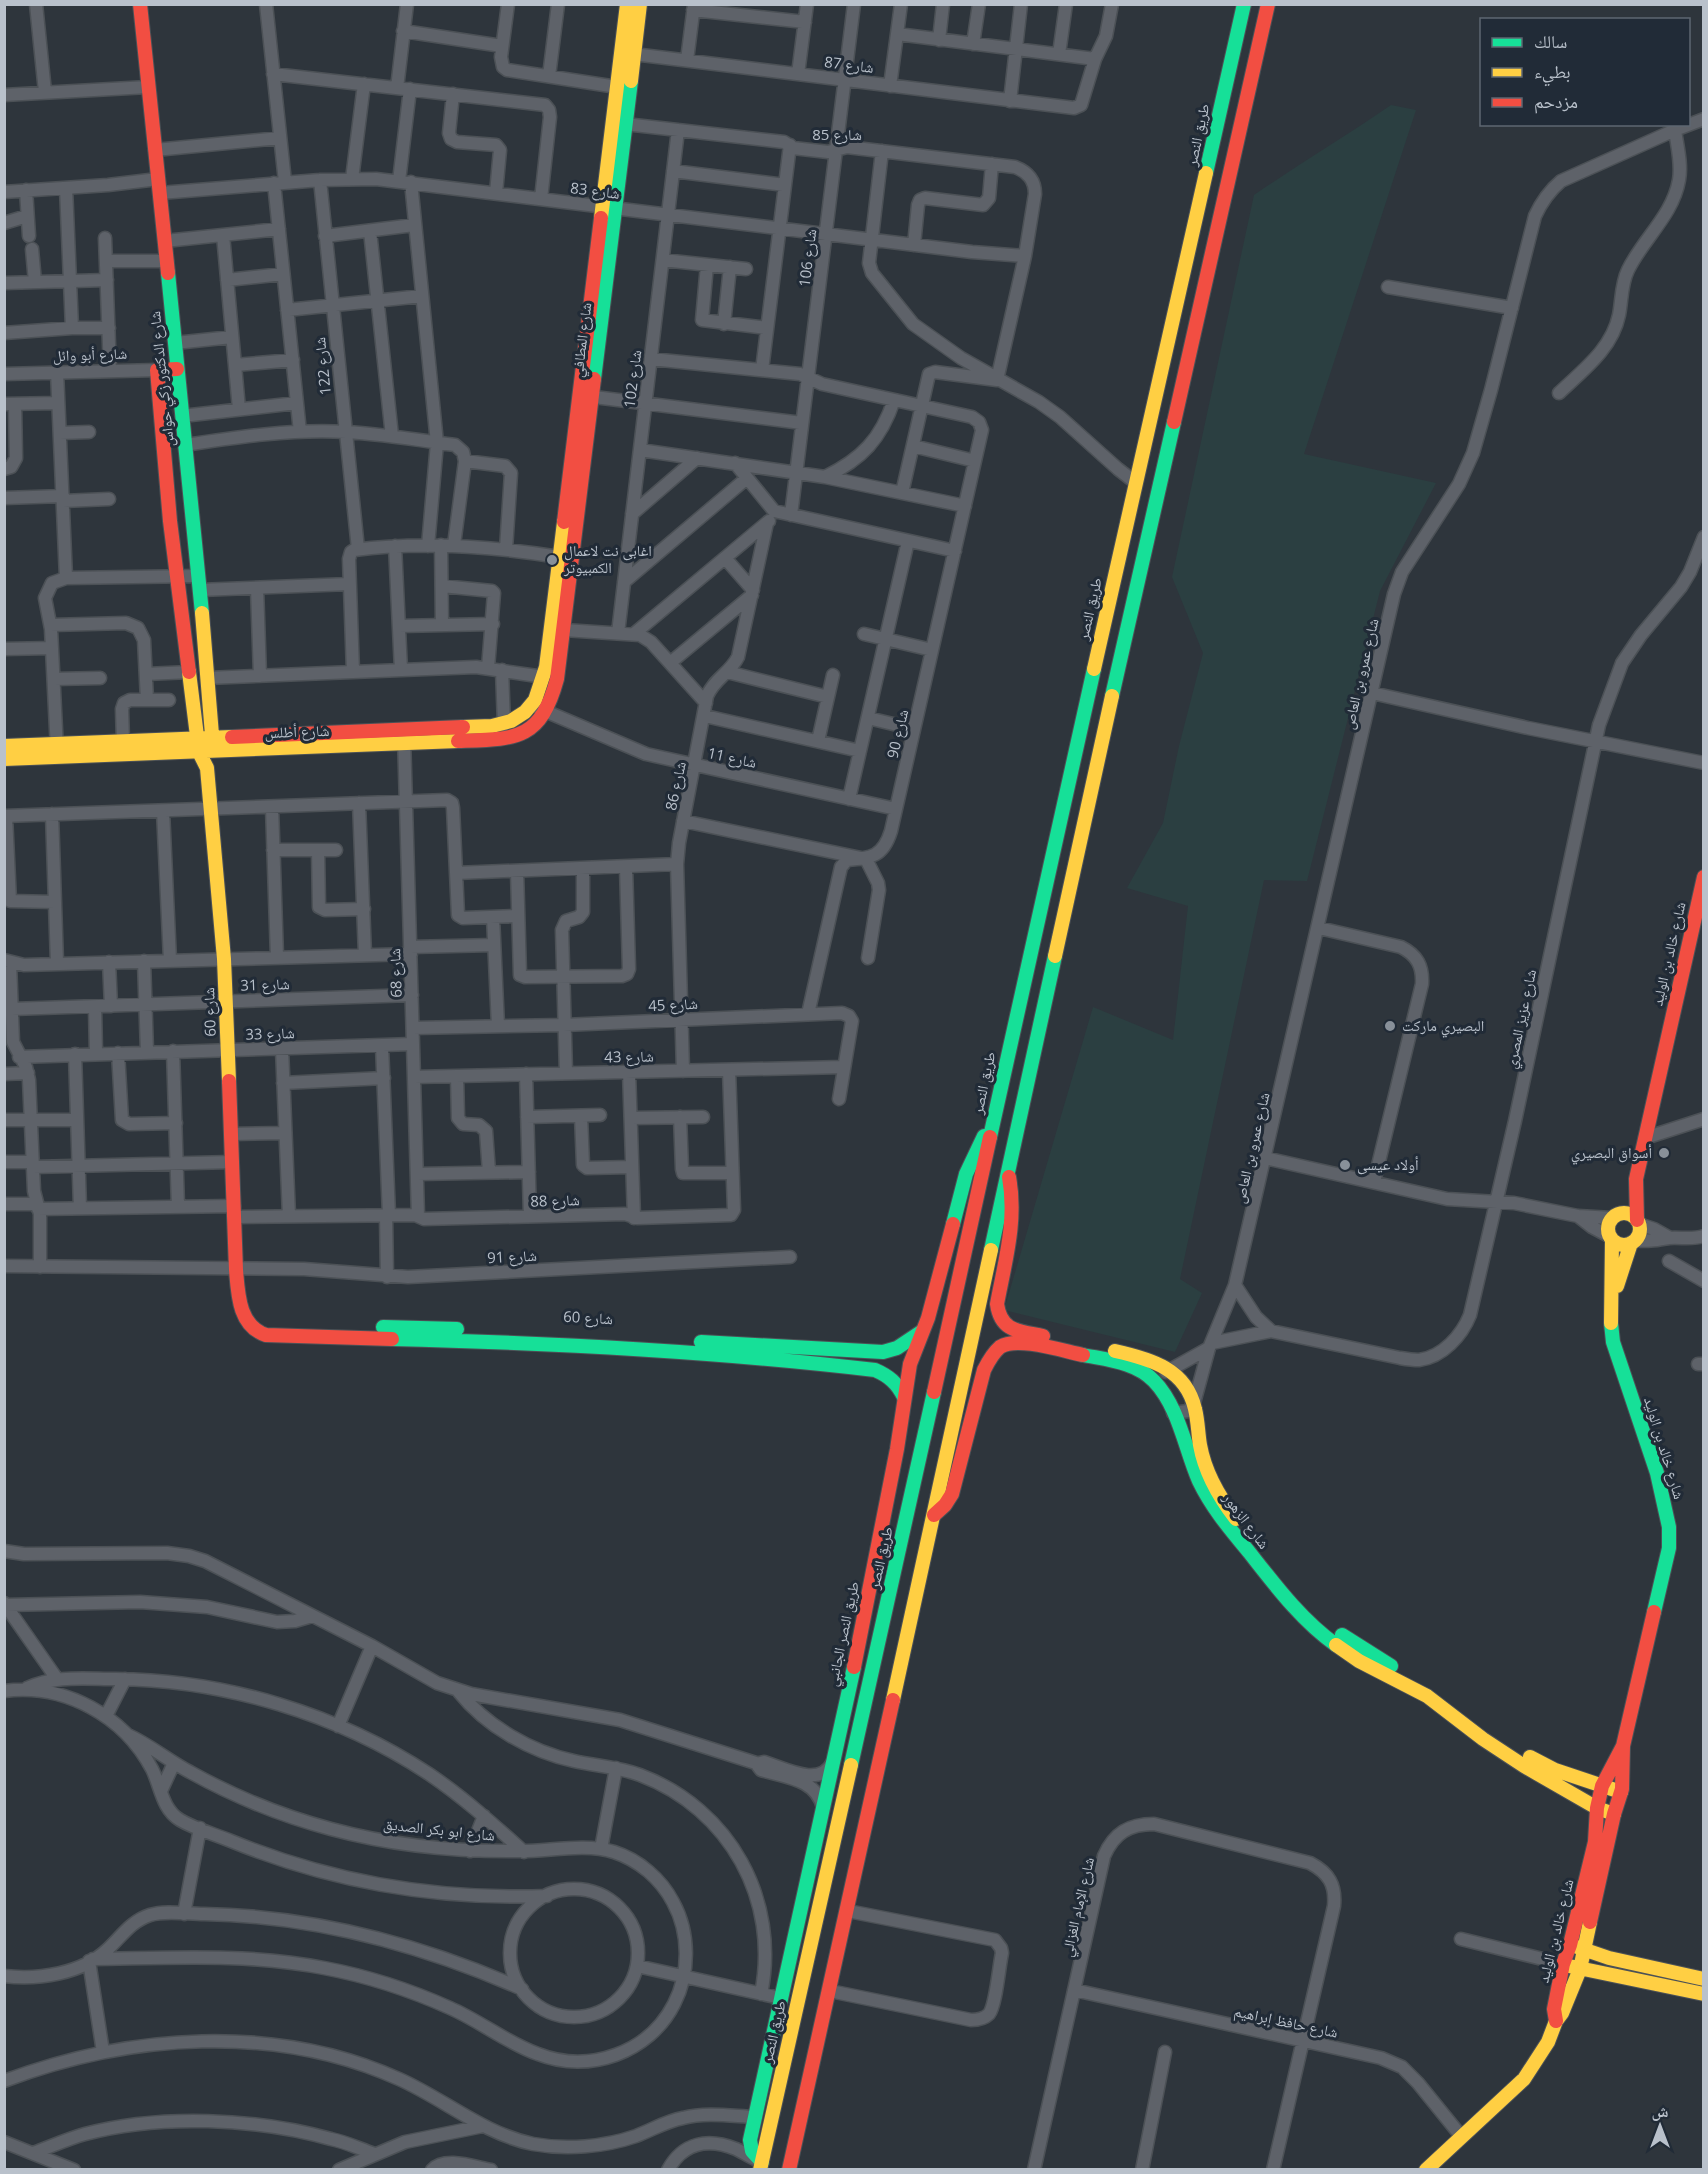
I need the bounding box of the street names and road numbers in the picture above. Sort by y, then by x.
street label: شارع 87 [823,51,875,78]
street label: طريق النصر [1180,102,1214,169]
street label: شارع 85 [812,124,862,145]
street label: شارع 83 [569,177,621,204]
street label: شارع 106 [794,228,821,288]
street label: شارع المطافي [566,301,598,379]
street label: شارع الدكتور زكي حواس [144,310,181,448]
street label: شارع 122 [309,336,336,396]
street label: شارع أبو وائل [52,343,128,366]
street label: شارع 102 [619,349,646,409]
street label: طريق النصر [1072,575,1107,643]
street label: شارع عمرو بن العاص [1338,616,1383,731]
street label: شارع 90 [882,707,913,760]
street label: شارع أطلس [264,720,330,743]
street label: شارع 11 [706,742,759,773]
street label: شارع 86 [660,759,691,812]
street label: شارع خالد بن الوليد [1646,900,1691,1008]
street label: شارع 68 [384,948,407,998]
street label: شارع عزيز المصري [1500,967,1543,1071]
street label: شارع 31 [240,973,290,996]
street label: شارع 60 [198,987,221,1037]
street label: شارع 45 [648,993,698,1016]
street label: شارع 33 [245,1022,295,1045]
street label: شارع 43 [604,1046,654,1067]
street label: طريق النصر [966,1050,1000,1117]
street label: شارع عمرو بن العاص [1229,1090,1274,1205]
street label: شارع 88 [530,1189,580,1212]
street label: شارع 91 [487,1245,537,1268]
street label: شارع 60 [563,1306,613,1329]
street label: شارع خالد بن الوليد [1639,1394,1690,1502]
street label: شارع الزهور [1218,1487,1275,1553]
street label: طريق النصر [863,1524,898,1592]
street label: طريق النصر الجانبي [821,1579,866,1689]
street label: شارع ابو بكر الصديق [382,1813,496,1846]
street label: شارع الإمام الغزالي [1056,1855,1101,1959]
street label: شارع خالد بن الوليد [1532,1877,1579,1985]
street label: طريق النصر [756,1998,791,2066]
street label: شارع حافظ إبراهيم [1232,2000,1340,2043]

